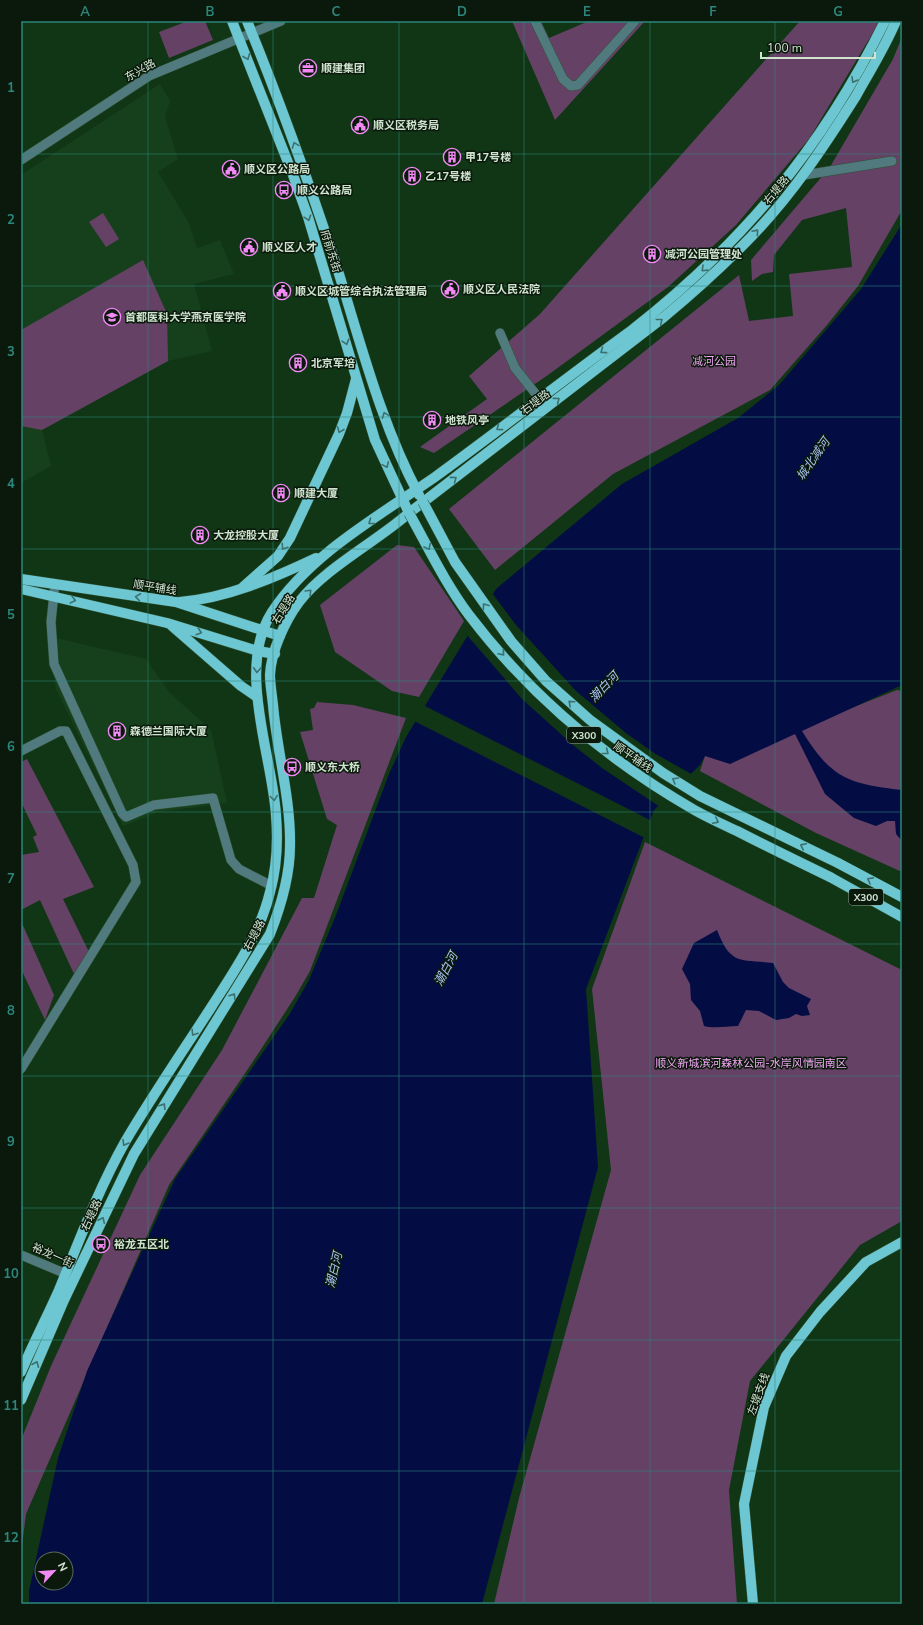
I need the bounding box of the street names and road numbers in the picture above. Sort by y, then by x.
street label: 东兴路 [122,56,158,85]
street label: 右堤路 [760,173,793,208]
street label: 府前东街 [317,228,344,274]
street label: 右堤路 [518,386,553,418]
street label: 顺平辅线 [132,577,178,598]
street label: 右堤路 [268,591,299,627]
road number: X300 [567,727,601,743]
street label: 顺平辅线 [610,739,655,776]
road number: X300 [849,889,883,905]
street label: 右堤路 [240,917,269,953]
street label: 右堤路 [78,1197,105,1233]
street label: 裕龙一街 [30,1240,76,1271]
street label: 左堤支线 [744,1371,773,1417]

